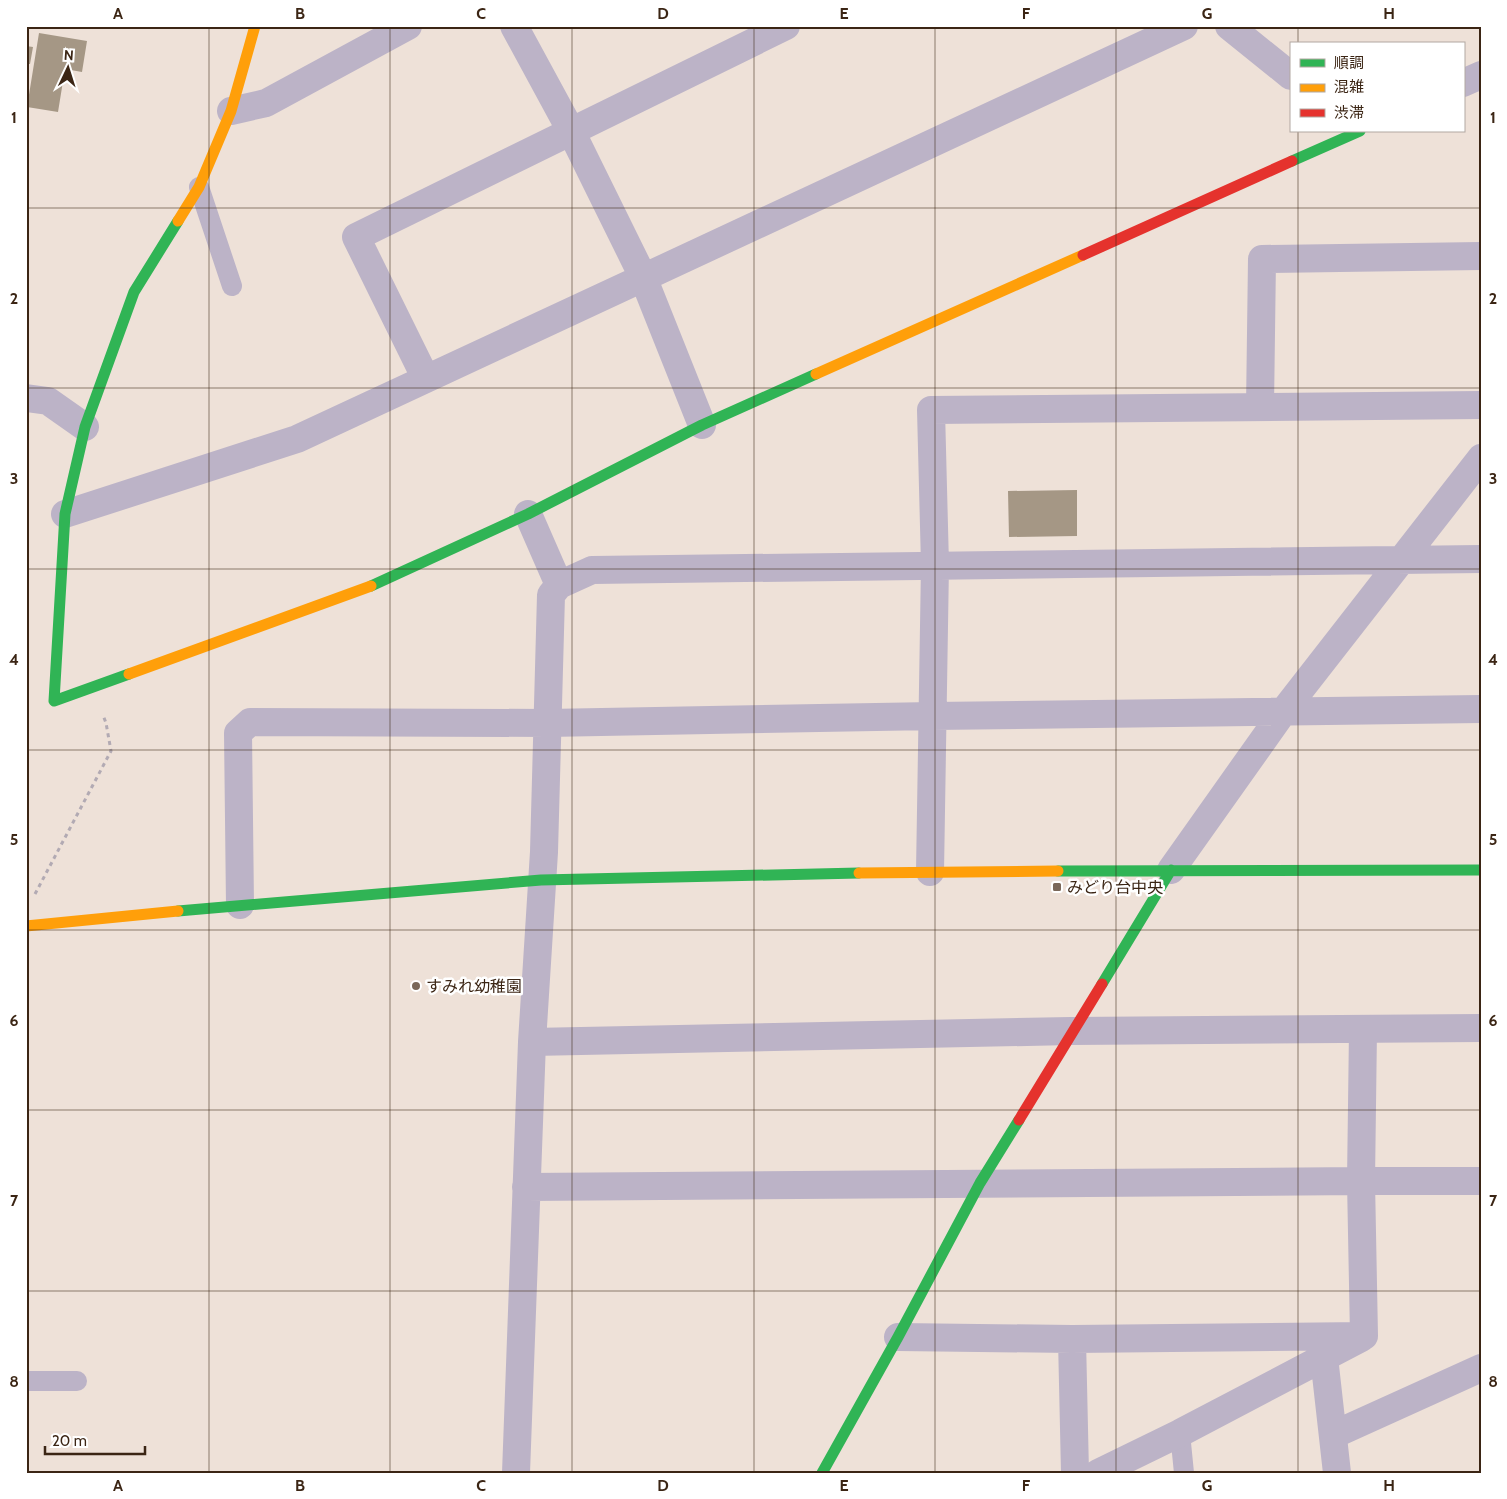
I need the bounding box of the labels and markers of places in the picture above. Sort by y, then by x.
place label: みどり台中央 [1067,878,1163,897]
marker: みどり台中央 [1051,881,1063,893]
place label: すみれ幼稚園 [426,977,522,996]
marker: すみれ幼稚園 [410,980,422,992]

